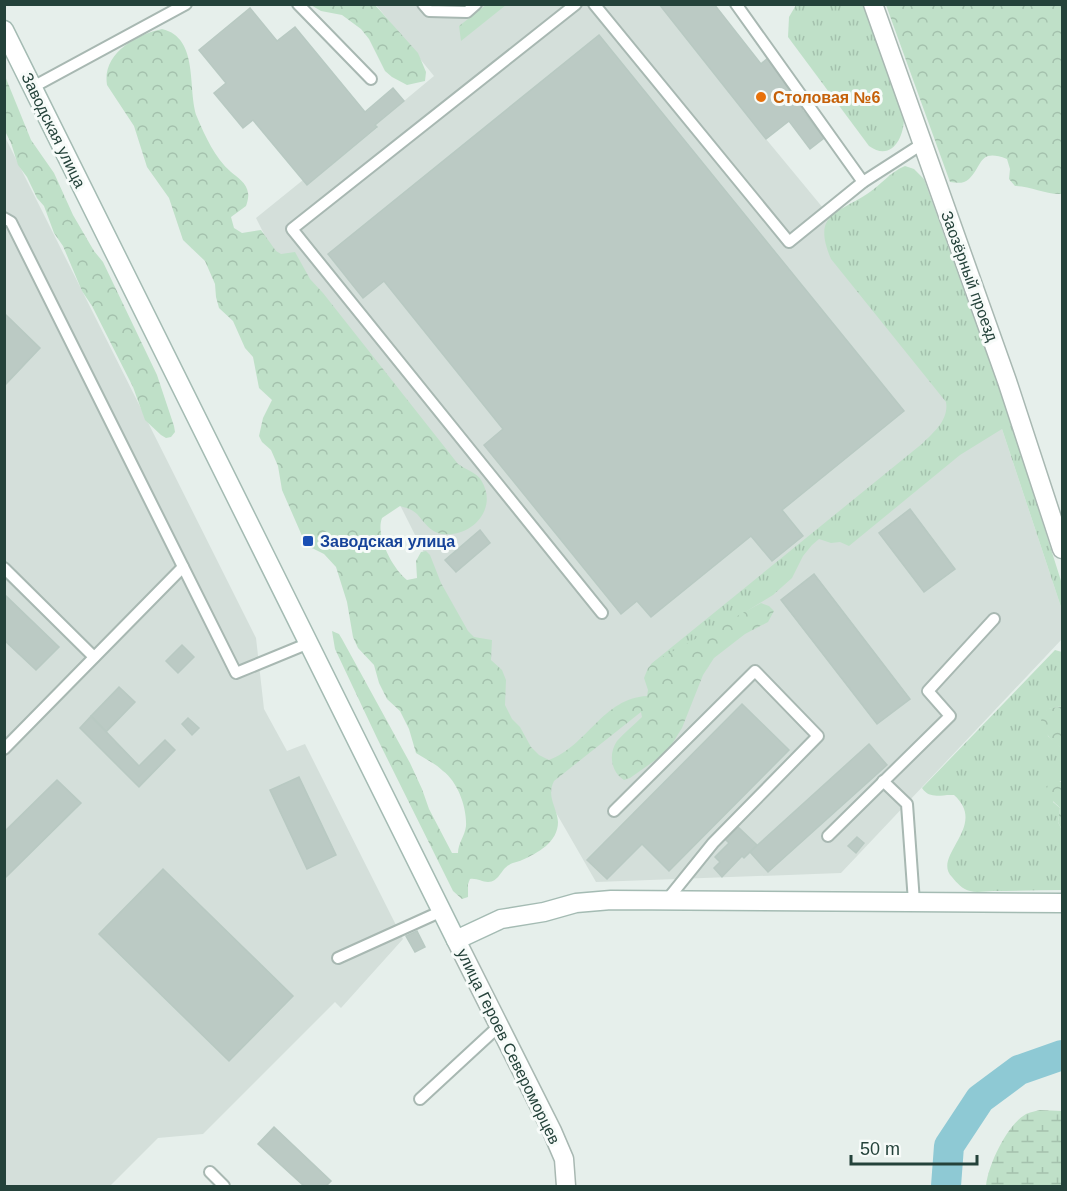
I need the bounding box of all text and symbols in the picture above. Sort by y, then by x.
street label: Заводская улица [18,70,89,191]
place label: Столовая №6 [773,89,880,106]
marker: Столовая №6 [754,90,768,104]
street label: Заозёрный проезд [938,209,1001,344]
place label: Заводская улица [320,533,455,550]
marker: Заводская улица [301,534,315,548]
street label: улица Героев Североморцев [454,946,563,1147]
scale bar [851,1128,977,1166]
text: 50 m [860,1139,900,1159]

